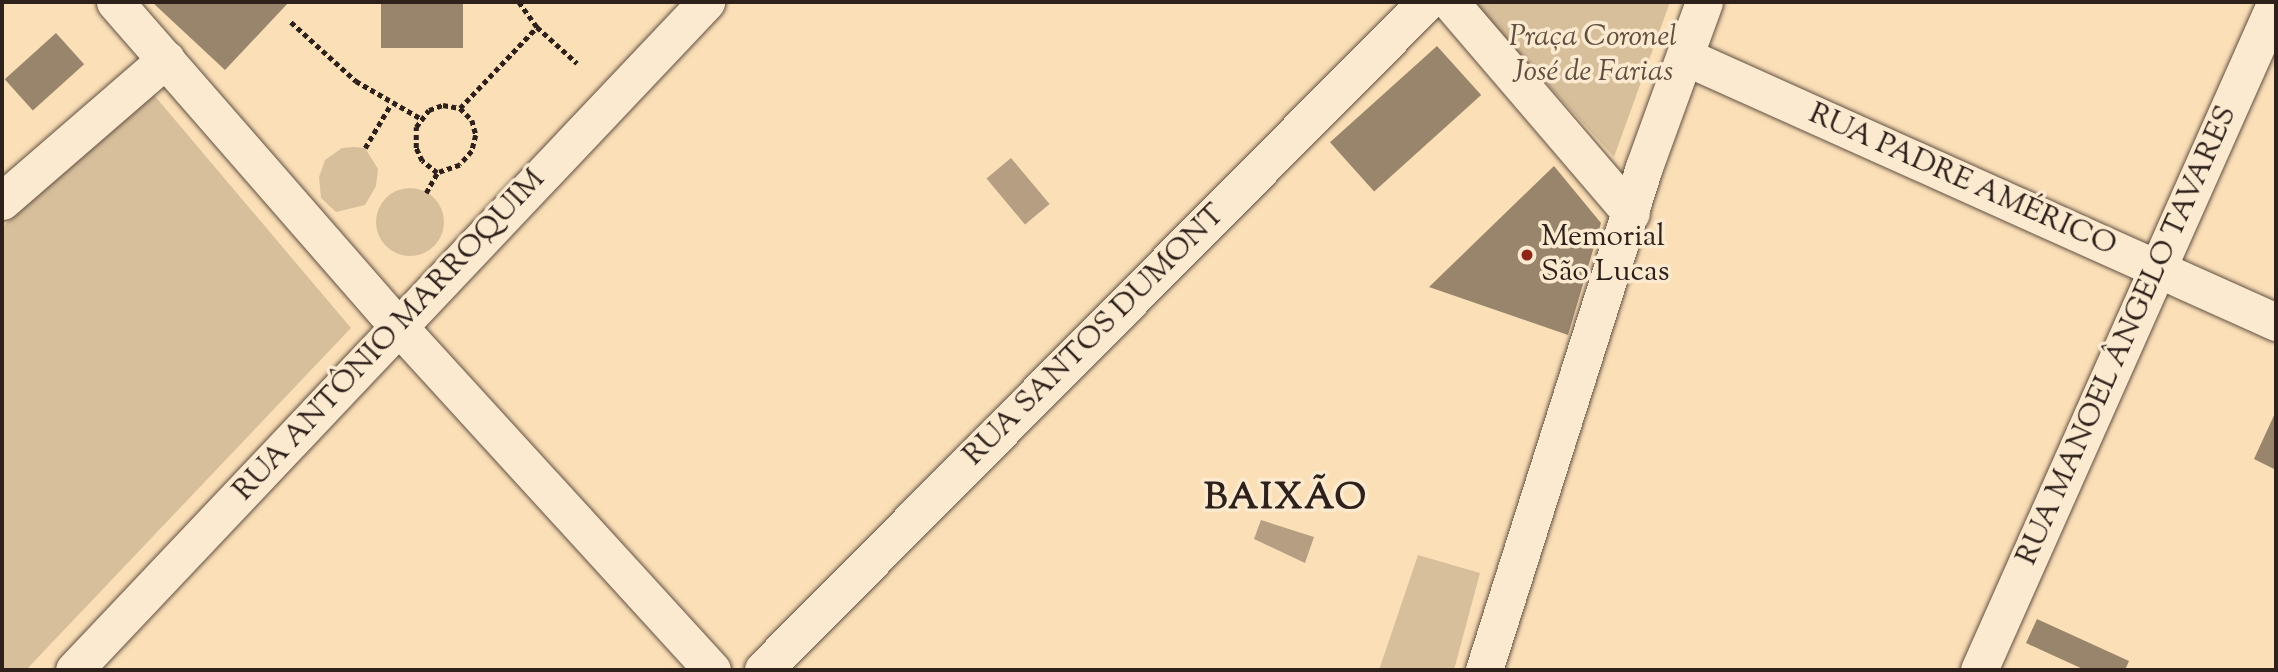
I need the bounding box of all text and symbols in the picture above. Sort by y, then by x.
park label: Praça Coronel José de Farias [1509,20,1677,90]
street label: RUA PADRE AMÉRICO [1803,97,2121,265]
street label: RUA MANOEL ÂNGELO TAVARES [2010,101,2246,571]
street label: RUA ANTÔNIO MARROQUIM [227,163,553,509]
street label: RUA SANTOS DUMONT [957,198,1233,474]
place label: Memorial São Lucas [1541,220,1670,290]
marker: Memorial São Lucas [1519,247,1535,263]
district label: BAIXÃO [1205,477,1367,521]

